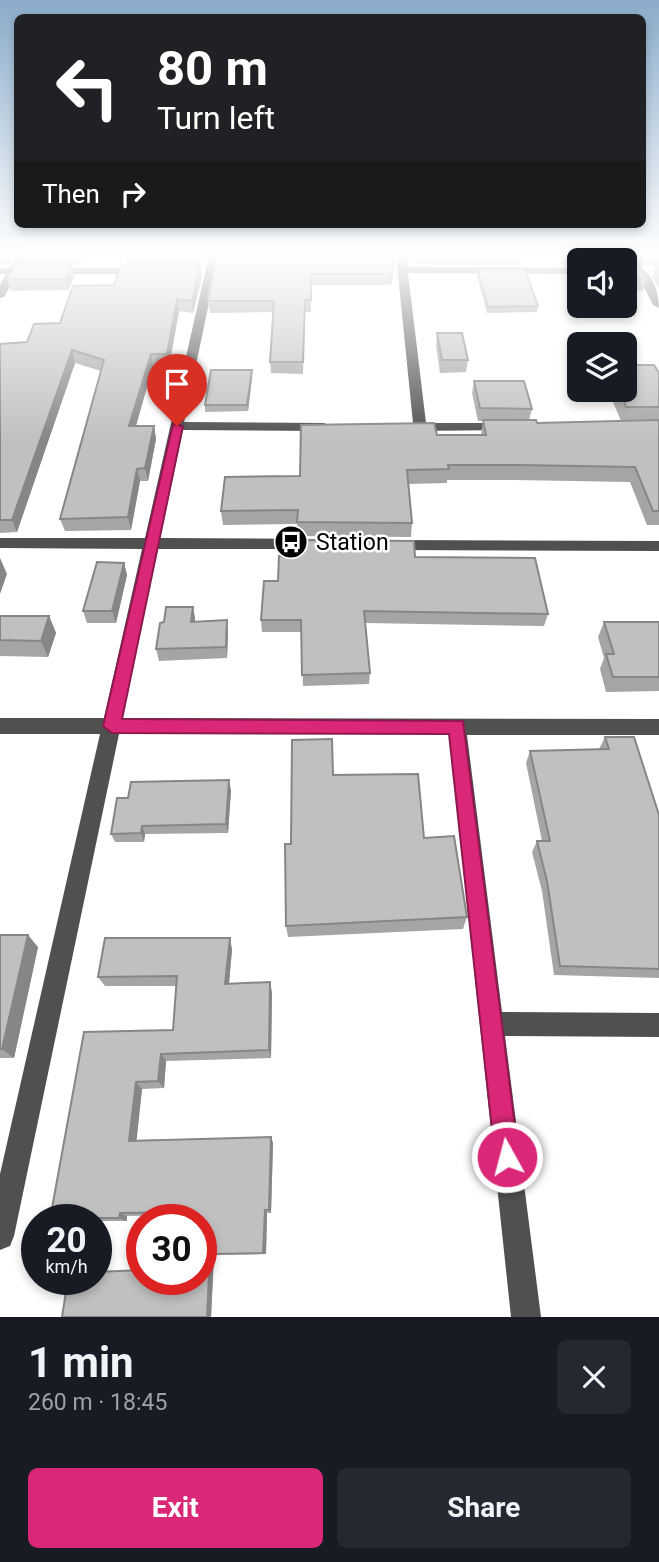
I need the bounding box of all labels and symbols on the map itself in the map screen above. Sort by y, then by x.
pin [147,354,207,426]
bus stop icon: Station [272,523,310,561]
place label: Station [316,529,389,556]
position arrow [470,1120,544,1194]
speed limit sign: 30 [126,1204,217,1295]

